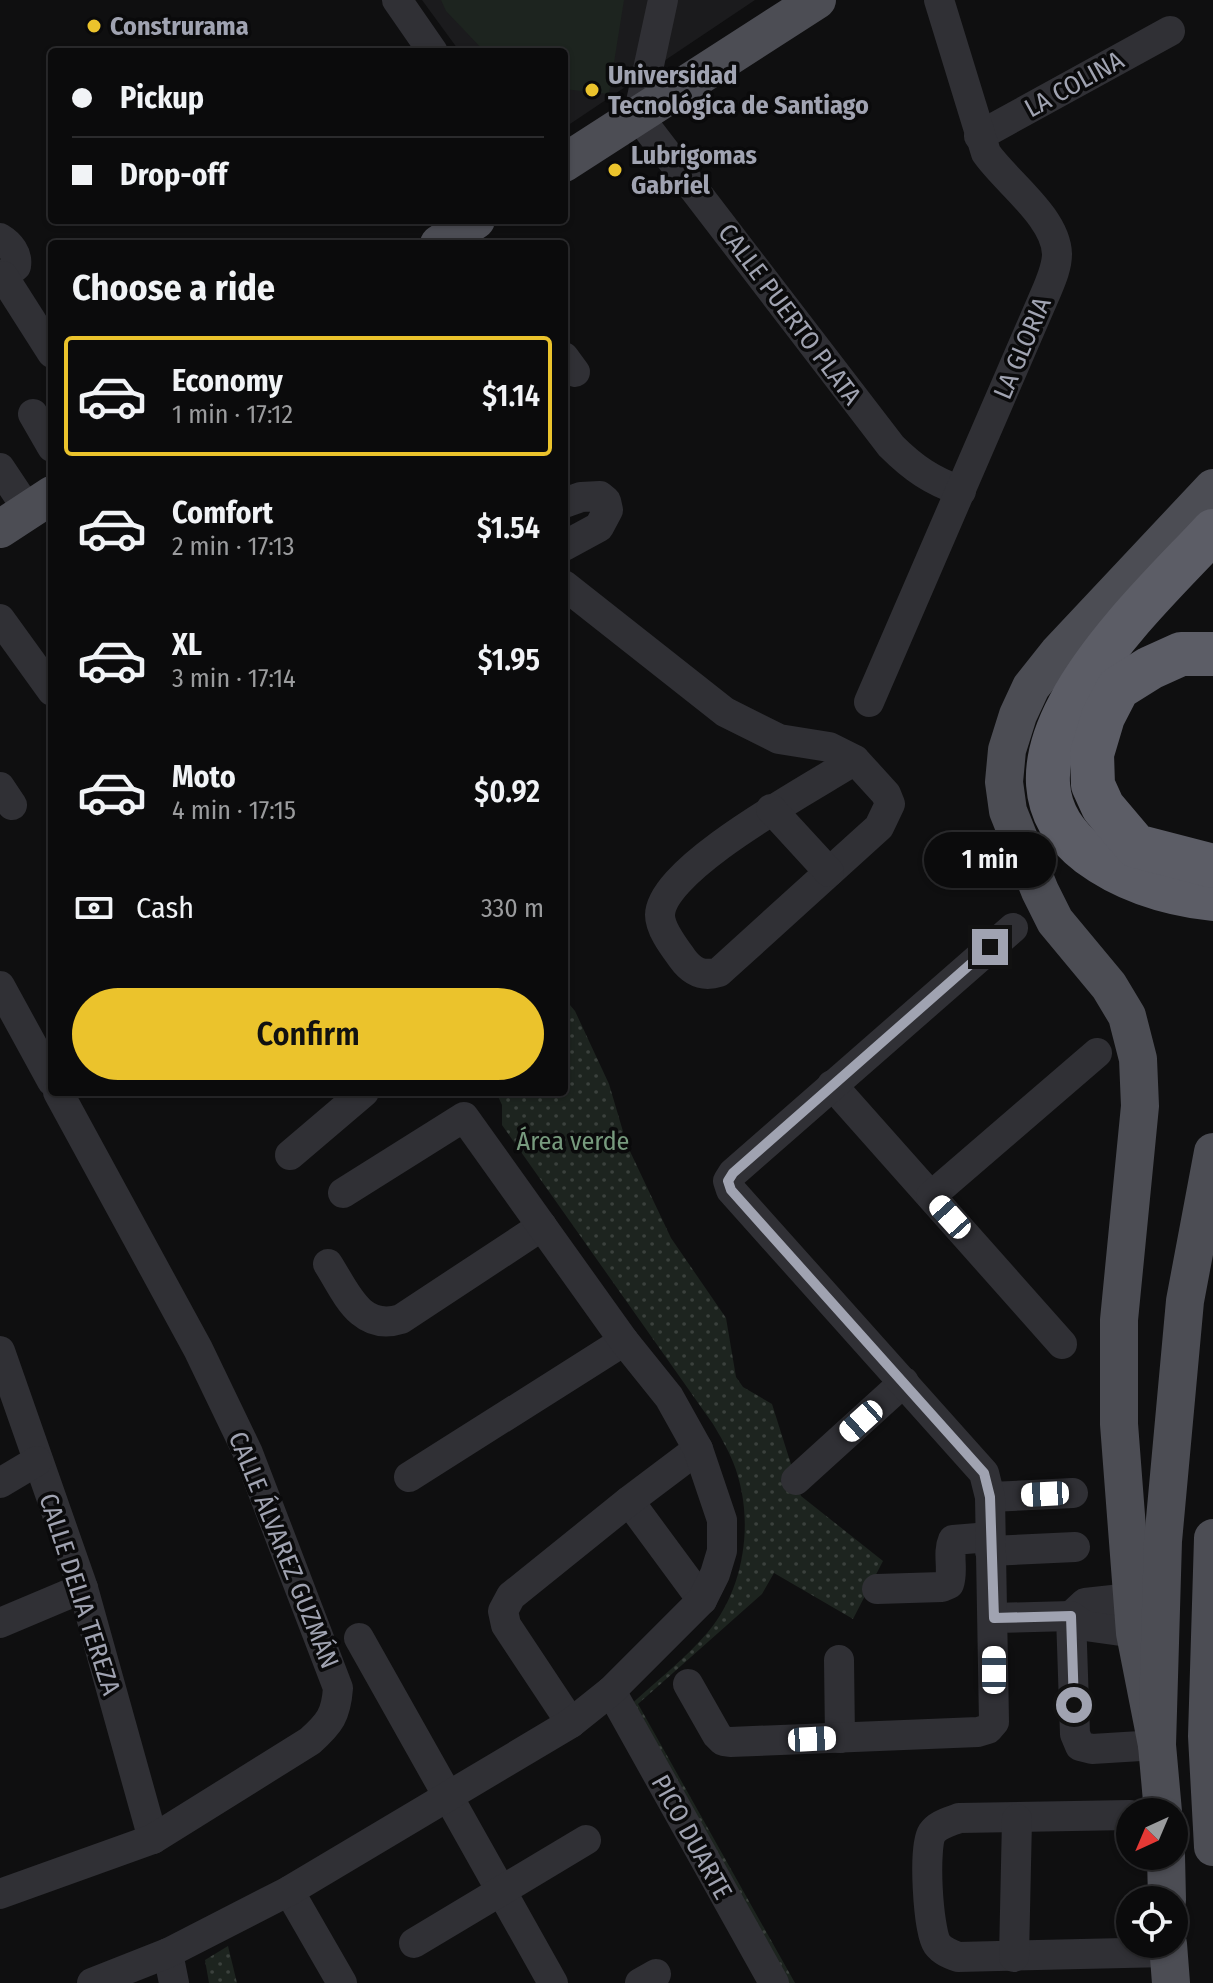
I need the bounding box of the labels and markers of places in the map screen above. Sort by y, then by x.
place label: Construrama [110,11,249,42]
marker: Construrama [85,17,103,35]
place label: Universidad Tecnológica de Santiago [608,60,869,121]
marker: Universidad Tecnológica de Santiago [583,81,601,99]
place label: Lubrigomas Gabriel [631,140,757,201]
marker: Lubrigomas Gabriel [606,161,624,179]

